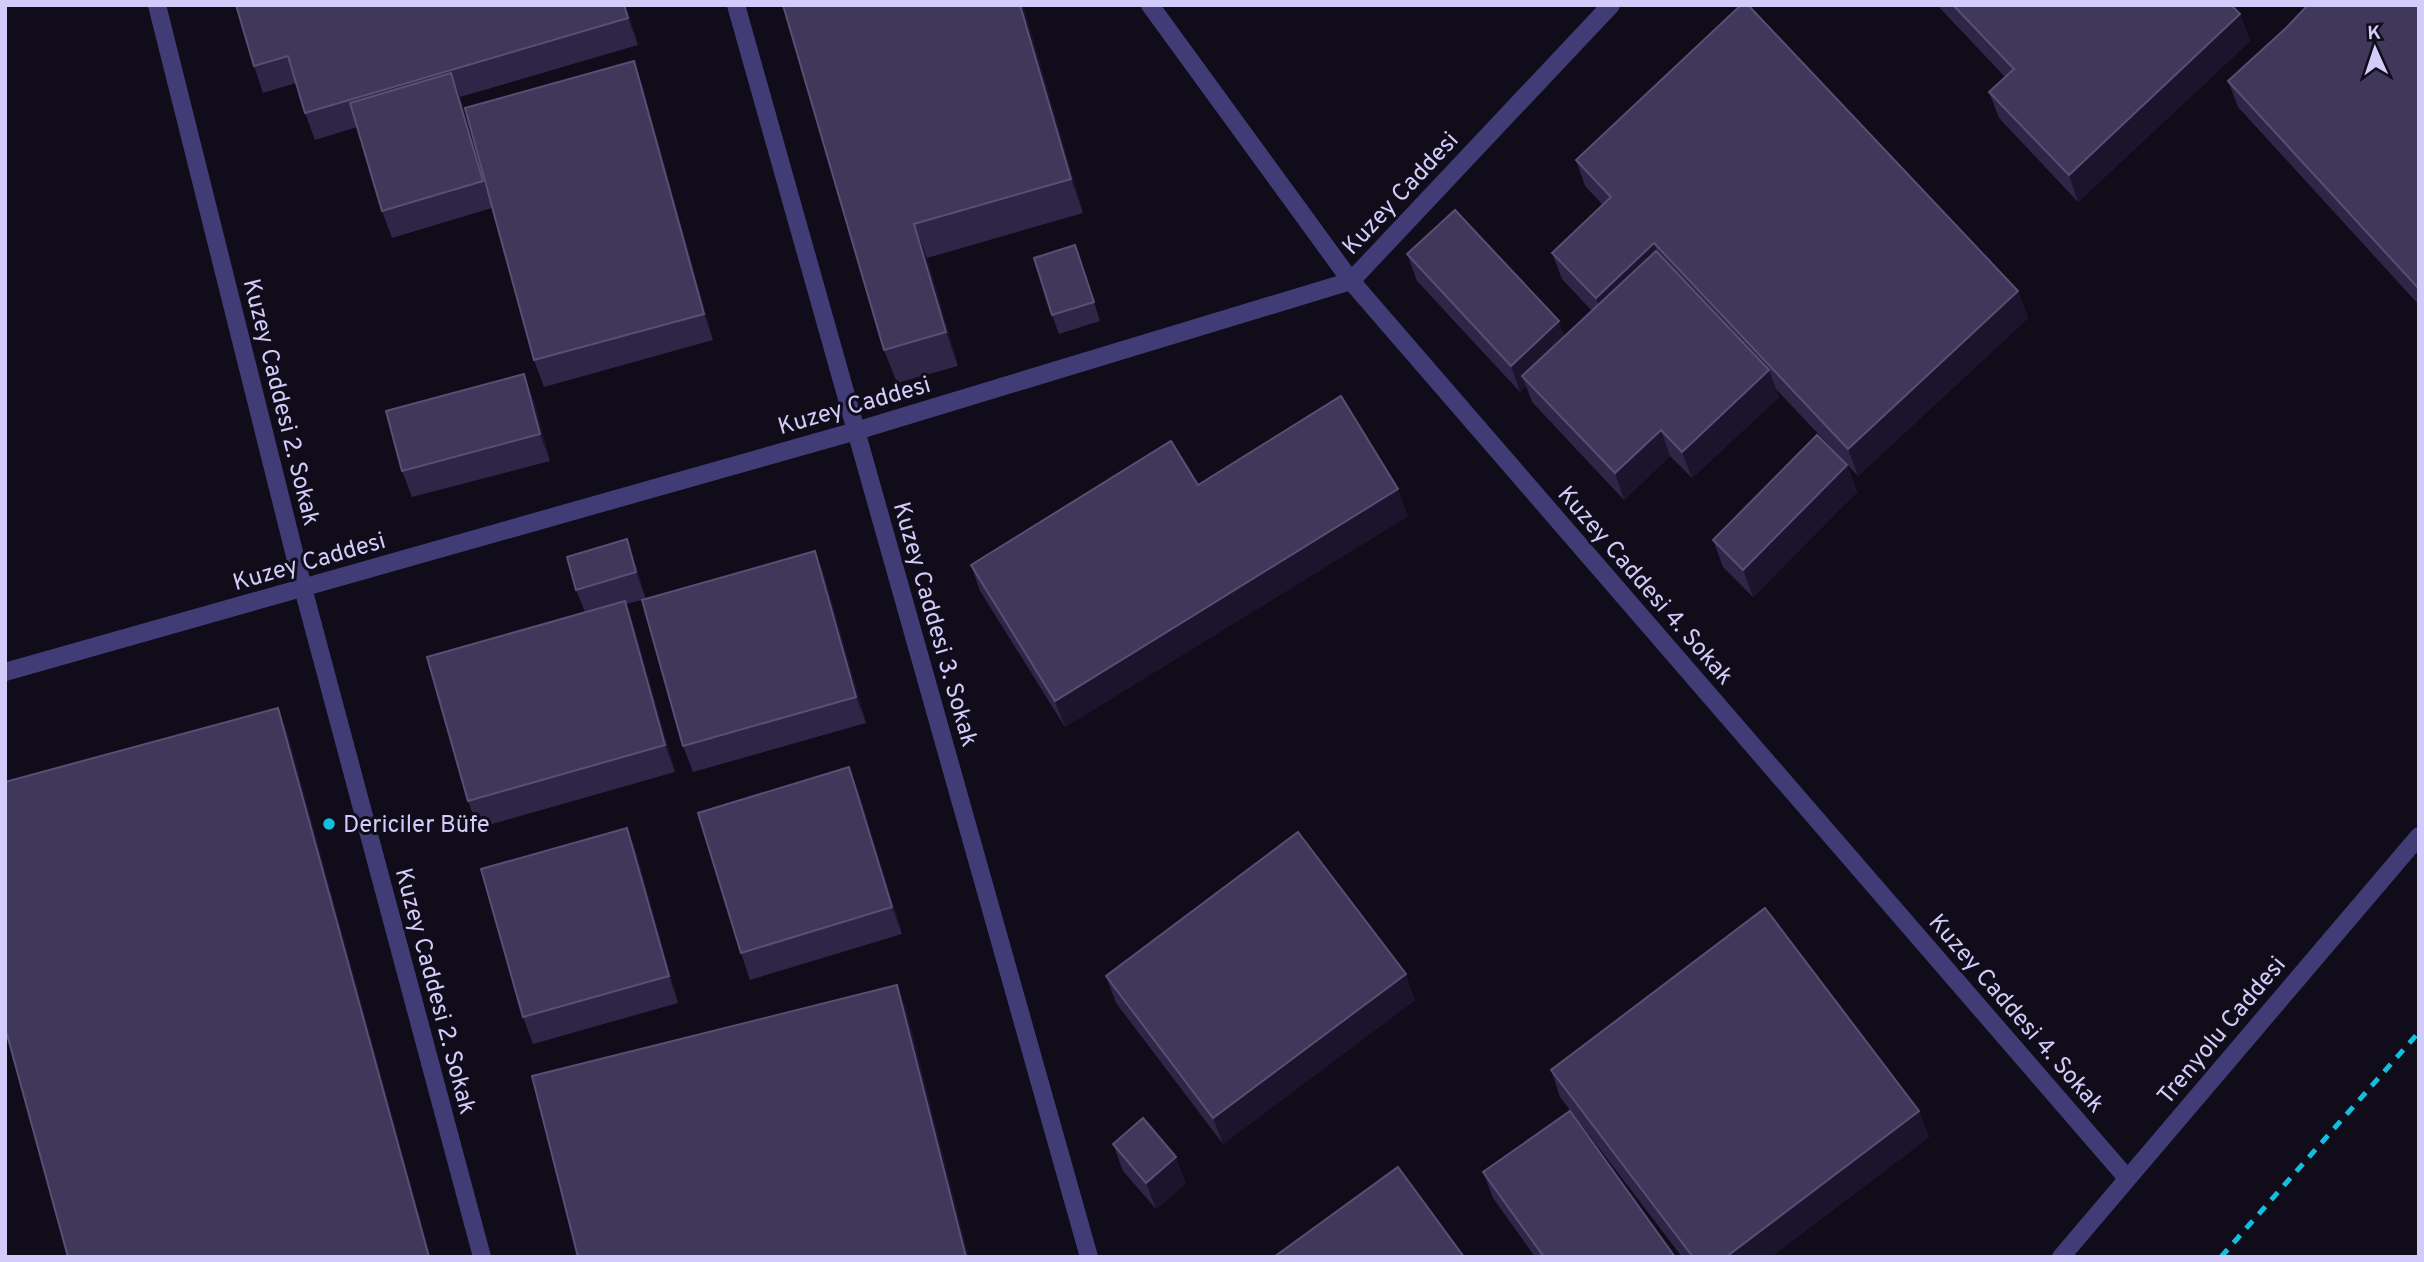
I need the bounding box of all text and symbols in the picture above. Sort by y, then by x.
north arrow [2340,14,2410,84]
text: K [2367,22,2382,46]
street label: Kuzey Caddesi [1337,127,1466,262]
street label: Kuzey Caddesi 2. Sokak [235,276,325,529]
street label: Kuzey Caddesi [775,371,934,443]
street label: Kuzey Caddesi 4. Sokak [1550,481,1739,692]
street label: Kuzey Caddesi 3. Sokak [885,499,983,750]
street label: Kuzey Caddesi [230,527,389,599]
place label: Dericiler Büfe [343,811,490,841]
marker: Dericiler Büfe [321,816,337,832]
street label: Kuzey Caddesi 2. Sokak [387,865,481,1118]
street label: Kuzey Caddesi 4. Sokak [1921,909,2110,1120]
street label: Trenyolu Caddesi [2152,951,2293,1111]

